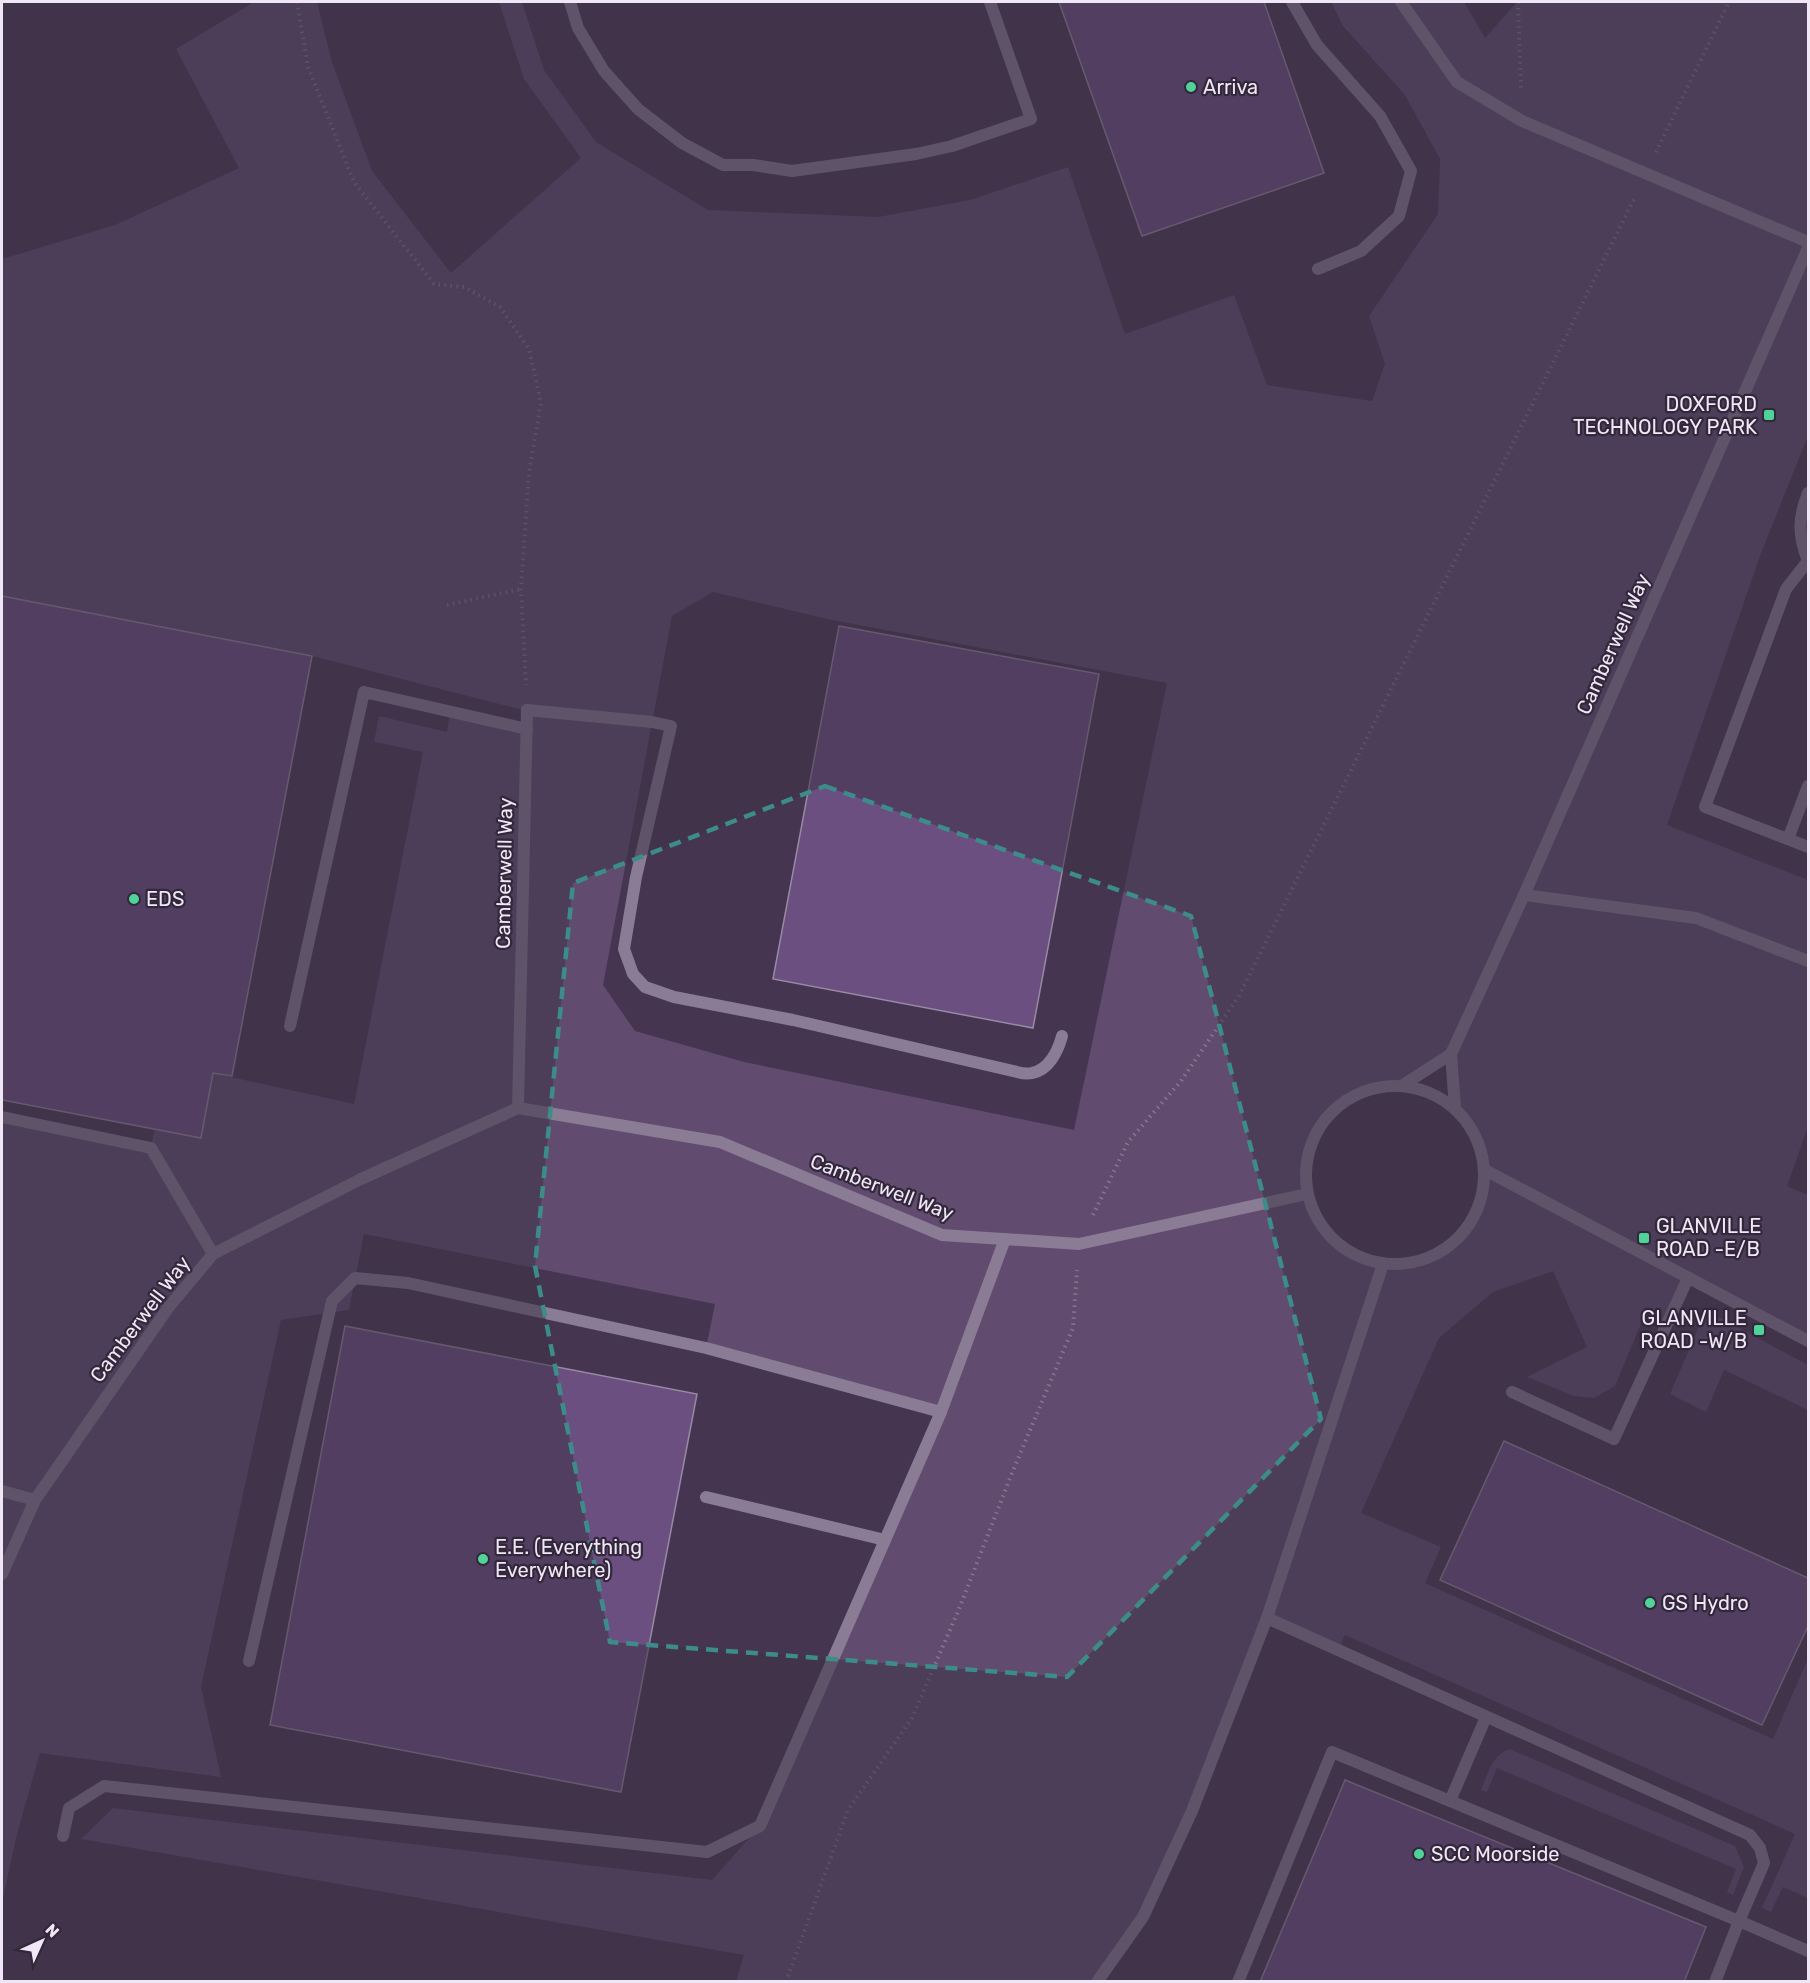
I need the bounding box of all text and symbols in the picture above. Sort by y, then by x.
place label: Arriva [1203,75,1258,99]
marker: Arriva [1184,80,1198,94]
place label: DOXFORD TECHNOLOGY PARK [1573,392,1757,439]
marker: DOXFORD TECHNOLOGY PARK [1762,408,1776,422]
street label: Camberwell Way [1571,570,1655,718]
street label: Camberwell Way [491,797,517,949]
place label: EDS [146,887,184,911]
marker: EDS [127,892,141,906]
street label: Camberwell Way [807,1149,957,1225]
place label: GLANVILLE ROAD -E/B [1656,1214,1761,1261]
marker: GLANVILLE ROAD -E/B [1637,1231,1651,1245]
street label: Camberwell Way [85,1251,195,1387]
place label: GLANVILLE ROAD -W/B [1640,1306,1747,1353]
marker: GLANVILLE ROAD -W/B [1752,1323,1766,1337]
place label: E.E. (Everything Everywhere) [495,1535,642,1582]
marker: E.E. (Everything Everywhere) [476,1552,490,1566]
place label: GS Hydro [1662,1591,1749,1615]
marker: GS Hydro [1643,1596,1657,1610]
place label: SCC Moorside [1431,1842,1560,1866]
marker: SCC Moorside [1412,1847,1426,1861]
north arrow [12,1911,72,1971]
text: N [41,1920,63,1942]

